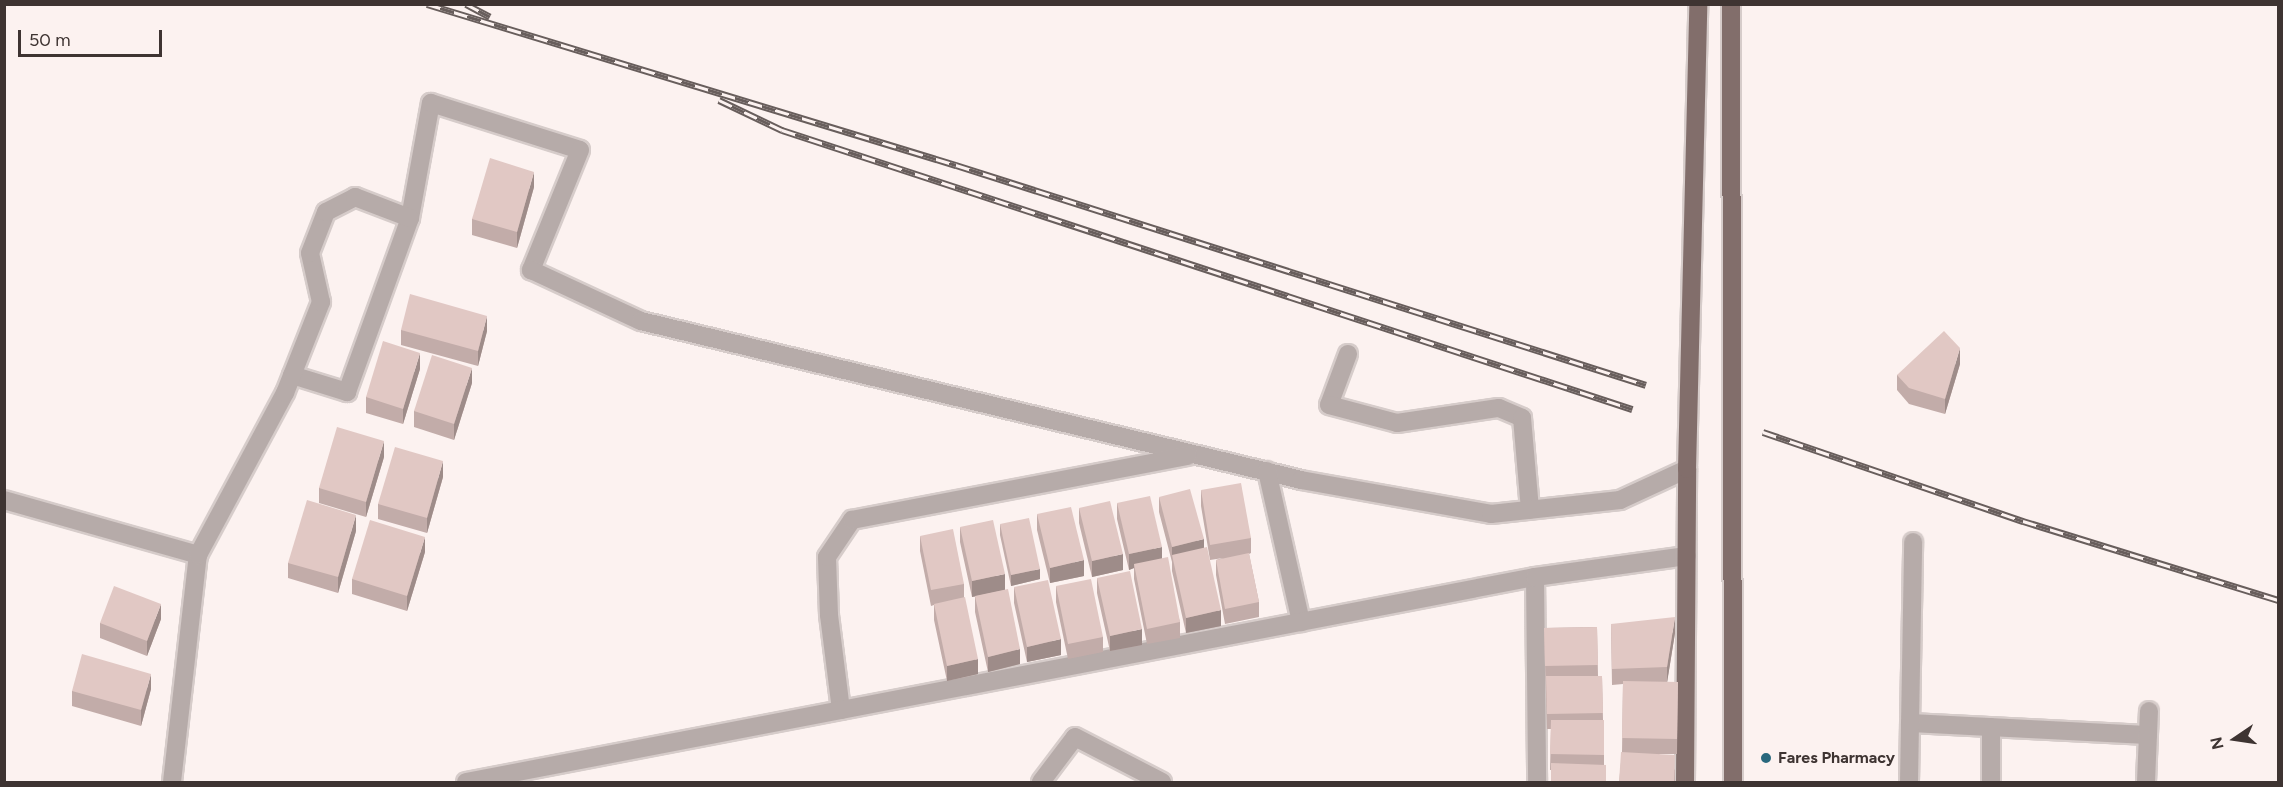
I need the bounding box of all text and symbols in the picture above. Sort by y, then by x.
scale bar [21,18,165,56]
text: 50 m [29,29,71,51]
north arrow [2205,709,2265,769]
text: N [2206,735,2228,751]
place label: Fares Pharmacy [1778,748,1895,768]
marker: Fares Pharmacy [1759,751,1773,765]

